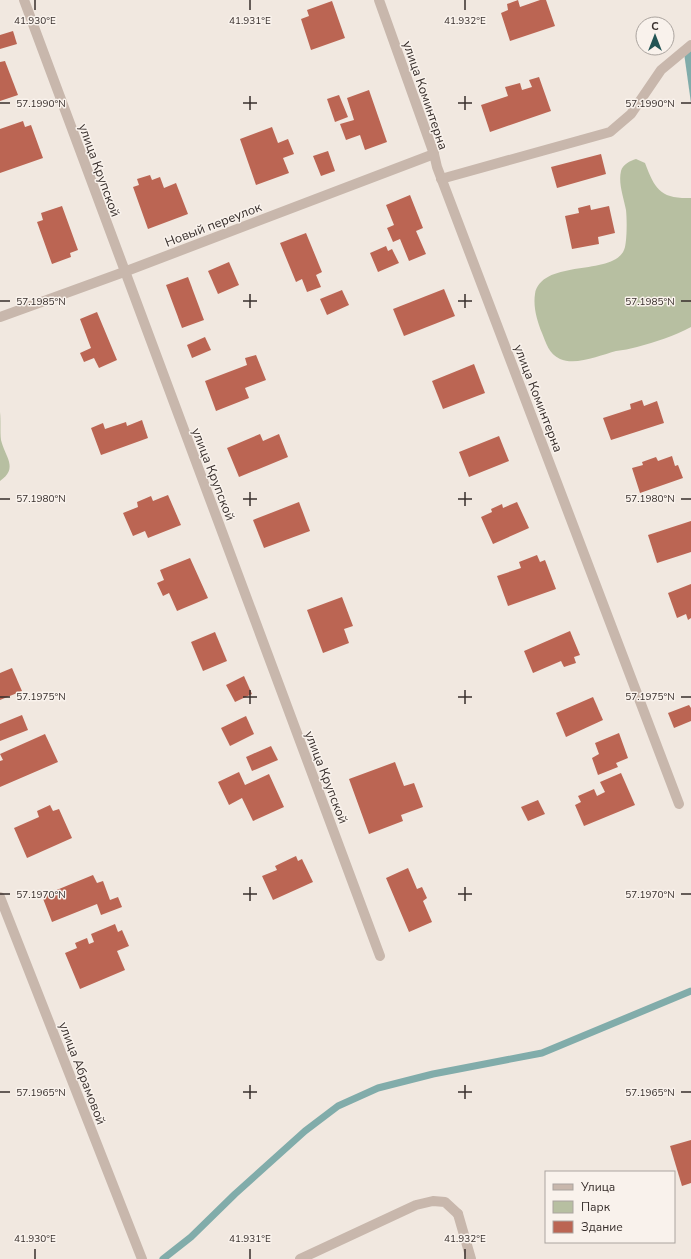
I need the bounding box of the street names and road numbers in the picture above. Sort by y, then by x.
street label: улица Коминтерна [398,38,452,152]
street label: улица Крупской [74,121,124,219]
street label: Новый переулок [162,198,264,252]
street label: улица Коминтерна [509,342,567,455]
street label: улица Крупской [187,425,239,523]
street label: улица Крупской [300,728,352,826]
street label: улица Абрамовой [54,1019,110,1127]

